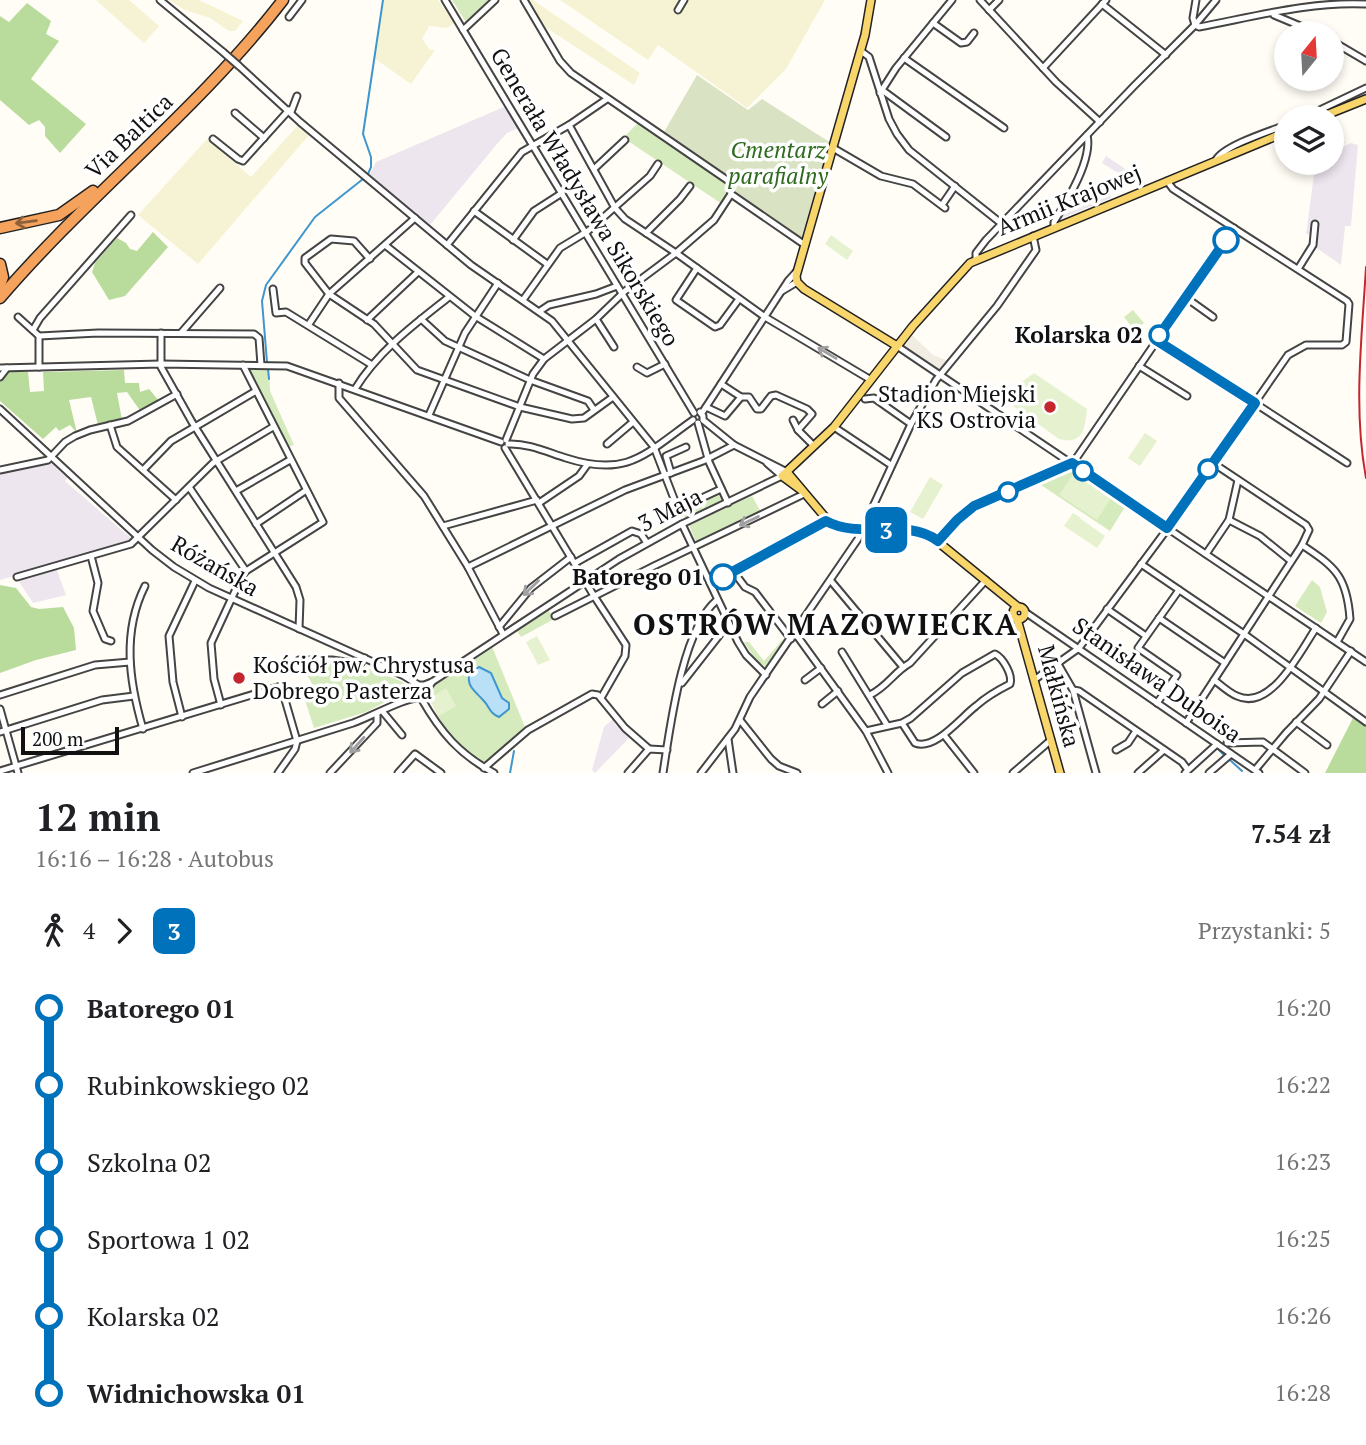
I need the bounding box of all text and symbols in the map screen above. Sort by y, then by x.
north arrow [1274,21,1344,91]
map controls [1274,21,1344,175]
street label: Generała Władysława Sikorskiego [484,42,687,352]
street label: Via Baltica [78,86,179,185]
button: layers [1274,105,1344,175]
park label: Cmentarz parafialny [728,134,828,191]
street label: Armii Krajowej [992,157,1145,243]
one-way arrow [15,216,38,229]
unlabelled marker [1213,227,1239,253]
place label: Kolarska 02 [1015,319,1143,350]
marker: Kolarska 02 [1149,325,1169,345]
one-way arrow [817,346,837,360]
place label: Stadion Miejski KS Ostrovia [878,378,1036,435]
marker: Stadion Miejski KS Ostrovia [1042,399,1058,415]
unlabelled marker [1198,459,1218,479]
unlabelled marker [1073,461,1093,481]
street label: 3 Maja [633,480,707,539]
unlabelled marker [998,482,1018,502]
line badge: 3 [863,507,909,553]
text: 3 [879,514,893,546]
one-way arrow [739,515,760,528]
street label: Różańska [166,528,265,603]
place label: Batorego 01 [572,561,704,592]
marker: Batorego 01 [710,564,736,590]
one-way arrow [523,580,540,597]
district label: OSTRÓW MAZOWIECKA [633,604,1019,644]
street label: Stanisława Duboisa [1067,610,1248,750]
street label: Małkińska [1031,641,1088,751]
place label: Kościół pw. Chrystusa Dobrego Pasterza [253,649,475,706]
marker: Kościół pw. Chrystusa Dobrego Pasterza [231,670,247,686]
scale bar [21,724,119,756]
text: 200 m [32,726,83,751]
one-way arrow [349,736,365,754]
text: 12 min [35,792,160,842]
text: 7.54 zł [1251,816,1331,850]
text: 16:16 – 16:28 · Autobus [35,843,274,874]
icon: walk [35,912,73,950]
icon: forward [105,912,143,950]
text: 4 [83,915,95,946]
text: 3 [167,915,181,947]
text: Przystanki: 5 [1198,915,1331,946]
text: Batorego 01 [87,991,236,1025]
text: 16:20 [1274,992,1331,1023]
text: Rubinkowskiego 02 [87,1068,310,1102]
text: 16:22 [1274,1069,1331,1100]
text: Szkolna 02 [87,1145,212,1179]
text: 16:23 [1274,1146,1331,1177]
text: Sportowa 1 02 [87,1222,250,1256]
text: 16:25 [1274,1223,1331,1254]
text: Kolarska 02 [87,1299,220,1333]
text: 16:26 [1274,1300,1331,1331]
text: Widnichowska 01 [87,1376,306,1410]
text: 16:28 [1274,1377,1331,1408]

